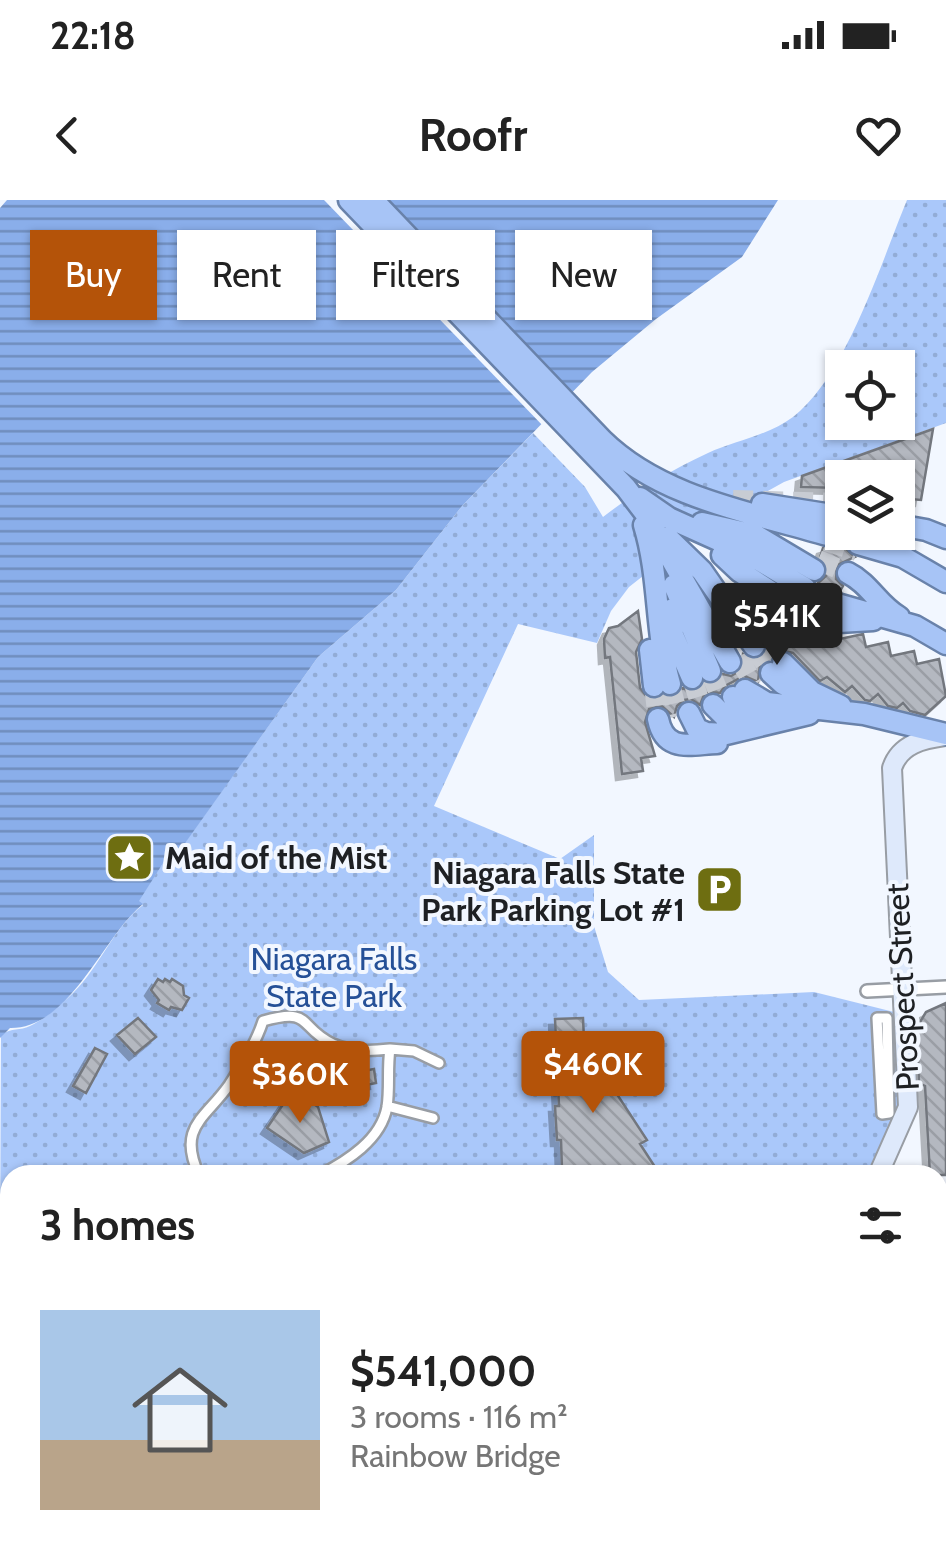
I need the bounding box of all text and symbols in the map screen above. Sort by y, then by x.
text: 22:18 [50,12,136,59]
icon: back [40,108,95,163]
text: Roofr [419,108,527,162]
icon: heart [851,108,906,163]
chip: Buy [30,230,157,320]
chip: Rent [177,230,316,320]
chip: Filters [336,230,495,320]
chip: New [515,230,652,320]
map controls [825,350,915,550]
button: locate [825,350,915,440]
button: layers [825,460,915,550]
pin: $541K [707,583,847,668]
text: $541K [733,596,821,635]
place icon: Maid of the Mist [104,831,156,883]
place label: Maid of the Mist [165,838,388,877]
place label: Niagara Falls State Park Parking Lot #1 [421,853,685,929]
parking icon: Niagara Falls State Park Parking Lot #1 [694,864,746,916]
street label: Prospect Street [877,882,927,1092]
park label: Niagara Falls State Park [251,939,417,1015]
pin: $460K [523,1031,663,1116]
pin: $360K [230,1041,370,1126]
text: $460K [543,1044,643,1083]
text: $360K [252,1054,348,1093]
icon: filters [853,1198,908,1253]
text: 3 homes [40,1199,195,1251]
text: $541,000 [350,1345,536,1397]
icon: home [120,1350,240,1470]
text: 3 rooms · 116 m² [350,1397,568,1436]
text: Rainbow Bridge [350,1436,561,1475]

